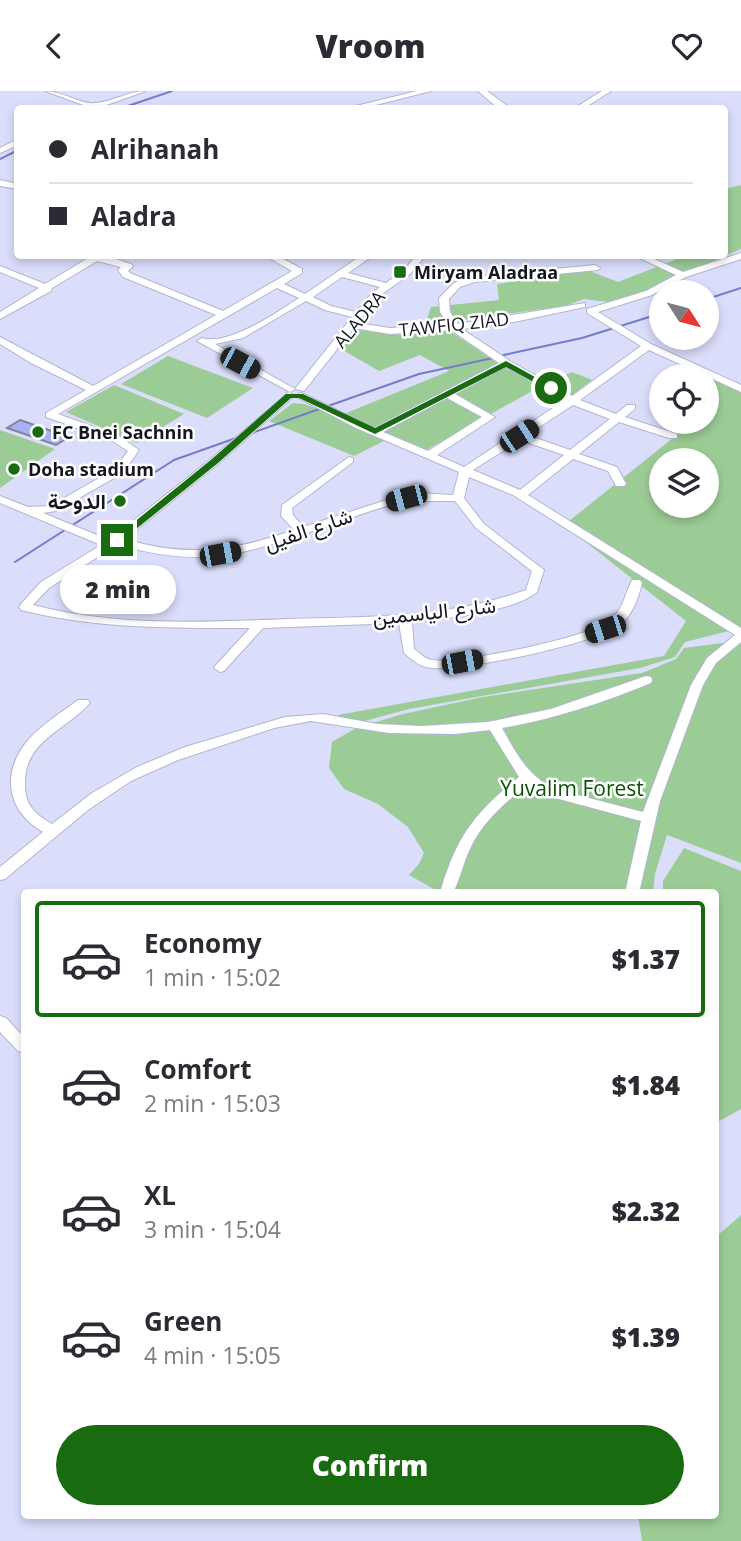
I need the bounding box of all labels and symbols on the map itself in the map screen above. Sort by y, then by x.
place label: Miryam Aladraa [414,260,558,284]
marker: Miryam Aladraa [392,264,408,280]
north arrow [649,280,719,350]
street label: ALADRA [328,285,390,353]
street label: TAWFIQ ZIAD [398,306,510,342]
car [217,344,264,382]
route start [535,372,567,404]
car [496,416,543,456]
place label: FC Bnei Sachnin [52,420,194,444]
marker: FC Bnei Sachnin [30,424,46,440]
place label: Doha stadium [28,457,154,481]
marker: Doha stadium [6,461,22,477]
car [383,482,430,514]
place label: الدوحة [48,487,106,515]
marker: الدوحة [112,493,128,509]
street label: شارع الفيل [260,501,356,558]
route end [101,524,133,556]
car [198,540,243,568]
callout: 2 min [59,565,175,613]
street label: شارع الياسمين [371,591,497,632]
car [582,613,629,645]
car [440,648,485,676]
park label: Yuvalim Forest [500,774,644,802]

